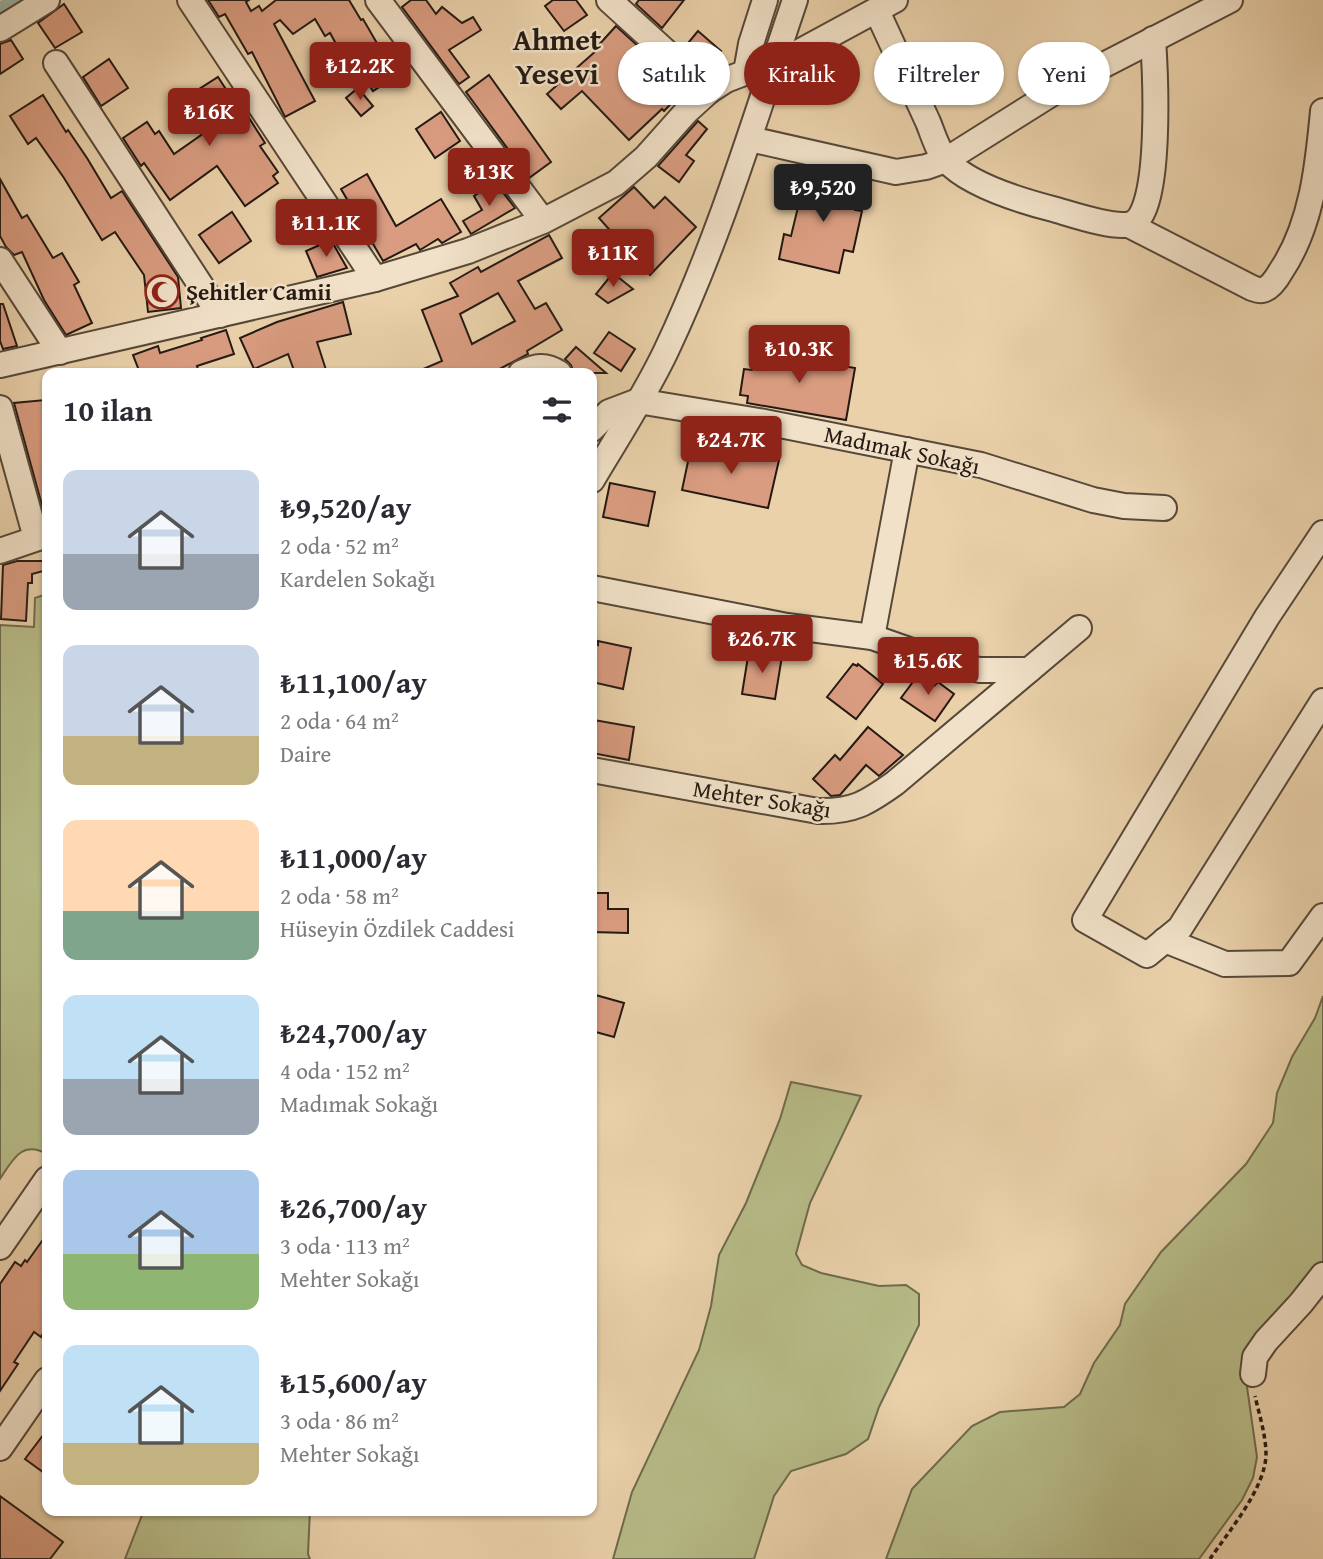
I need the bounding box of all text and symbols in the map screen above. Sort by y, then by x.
district label: Ahmet Yesevi [513,17,602,95]
pin: ₺12.2K [303,42,417,102]
chip: Satılık [618,42,730,105]
chip: Kiralık [744,42,860,105]
chip: Filtreler [874,42,1004,105]
chip: Yeni [1018,42,1110,105]
text: ₺12.2K [326,48,394,81]
pin: ₺16K [168,88,250,148]
text: ₺16K [184,94,234,127]
pin: ₺13K [448,148,530,208]
text: ₺13K [464,154,514,187]
pin: ₺9,520 [766,164,880,224]
text: ₺9,520 [790,170,856,203]
pin: ₺11.1K [269,200,383,259]
text: ₺11.1K [292,205,360,238]
pin: ₺11K [572,230,654,289]
text: ₺11K [588,235,638,268]
mosque icon: Şehitler Camii [143,273,181,311]
place label: Şehitler Camii [186,275,332,308]
pin: ₺10.3K [742,326,856,385]
text: ₺10.3K [765,331,833,364]
text: 10 ilan [63,388,152,432]
icon: filters [538,391,576,429]
pin: ₺24.7K [674,416,788,476]
street label: Madımak Sokağı [821,417,983,482]
text: ₺24.7K [697,422,765,455]
text: ₺9,520/ay [280,485,411,529]
icon: home [119,498,203,582]
text: 2 oda · 52 m² [280,529,399,562]
text: Kardelen Sokağı [280,562,435,595]
pin: ₺26.7K [705,616,819,675]
text: ₺26.7K [728,621,796,654]
pin: ₺15.6K [871,638,985,697]
text: ₺15.6K [894,643,962,676]
text: ₺11,100/ay [280,660,427,704]
icon: home [119,673,203,757]
text: 2 oda · 64 m² [280,704,399,737]
text: Daire [280,737,331,770]
street label: Mehter Sokağı [691,771,834,826]
text: ₺11,000/ay [280,835,427,879]
icon: home [119,848,203,932]
text: 2 oda · 58 m² [280,879,399,912]
text: Hüseyin Özdilek Caddesi [280,912,515,945]
text: ₺24,700/ay [280,1010,427,1054]
icon: home [119,1023,203,1107]
text: 4 oda · 152 m² [280,1054,410,1087]
text: Madımak Sokağı [280,1087,438,1120]
text: ₺26,700/ay [280,1185,427,1229]
icon: home [119,1198,203,1282]
text: 3 oda · 113 m² [280,1229,410,1262]
text: Mehter Sokağı [280,1262,419,1295]
text: ₺15,600/ay [280,1360,427,1404]
icon: home [119,1373,203,1457]
text: 3 oda · 86 m² [280,1404,399,1437]
text: Mehter Sokağı [280,1437,419,1470]

